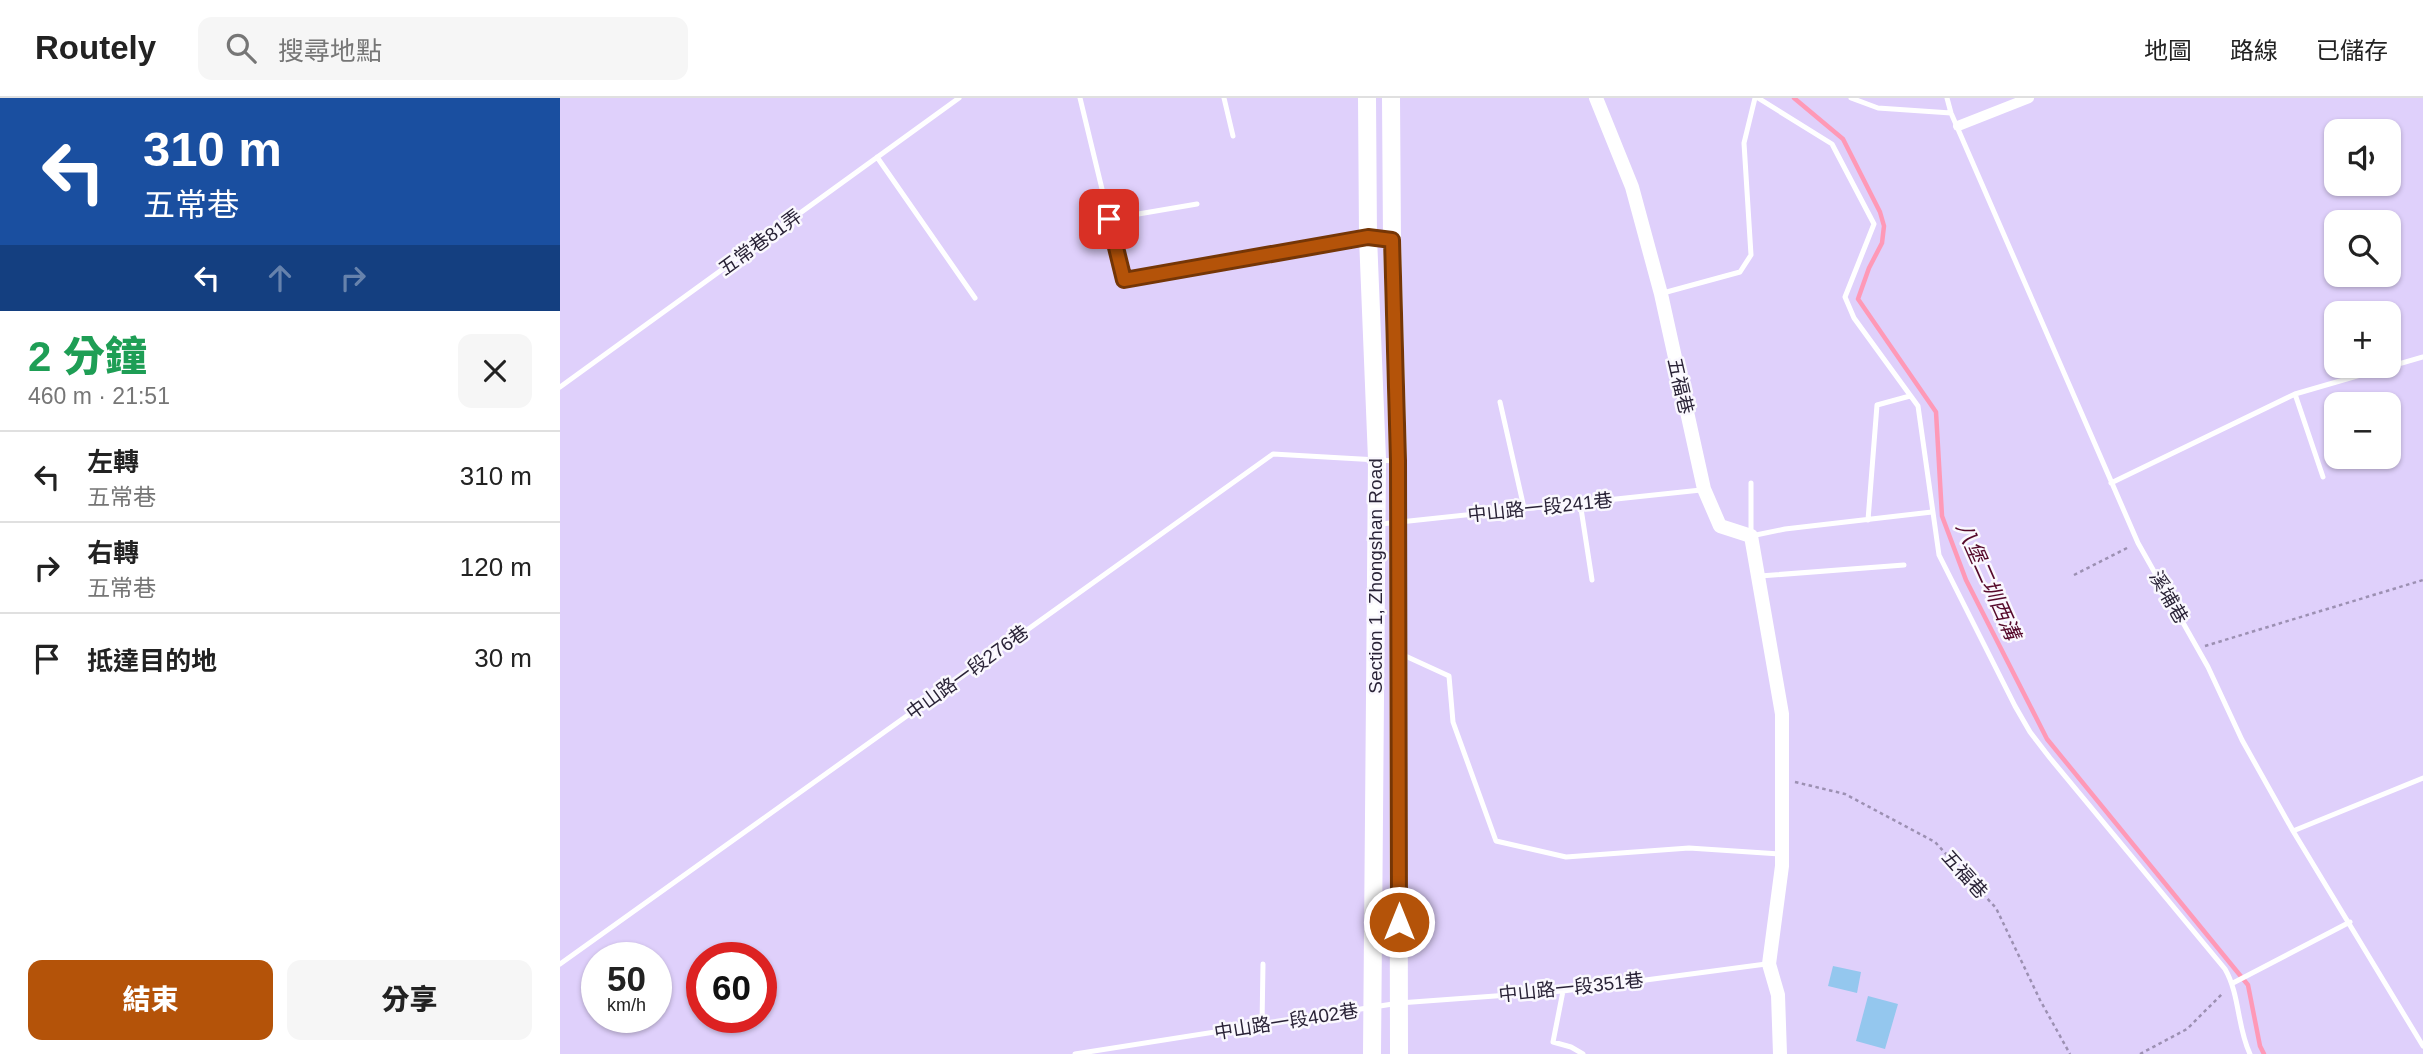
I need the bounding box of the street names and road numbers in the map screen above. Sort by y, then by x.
street label: 五常巷81弄 [715,205,806,279]
street label: 五福巷 [1664,356,1697,416]
street label: Section 1, Zhongshan Road [1365,458,1386,694]
street label: 中山路一段241巷 [1467,489,1614,526]
street label: 溪埔巷 [2145,567,2192,627]
street label: 中山路一段276巷 [902,621,1032,724]
street label: 五福巷 [1938,846,1992,903]
street label: 中山路一段351巷 [1498,969,1645,1006]
street label: 中山路一段402巷 [1212,1000,1360,1043]

